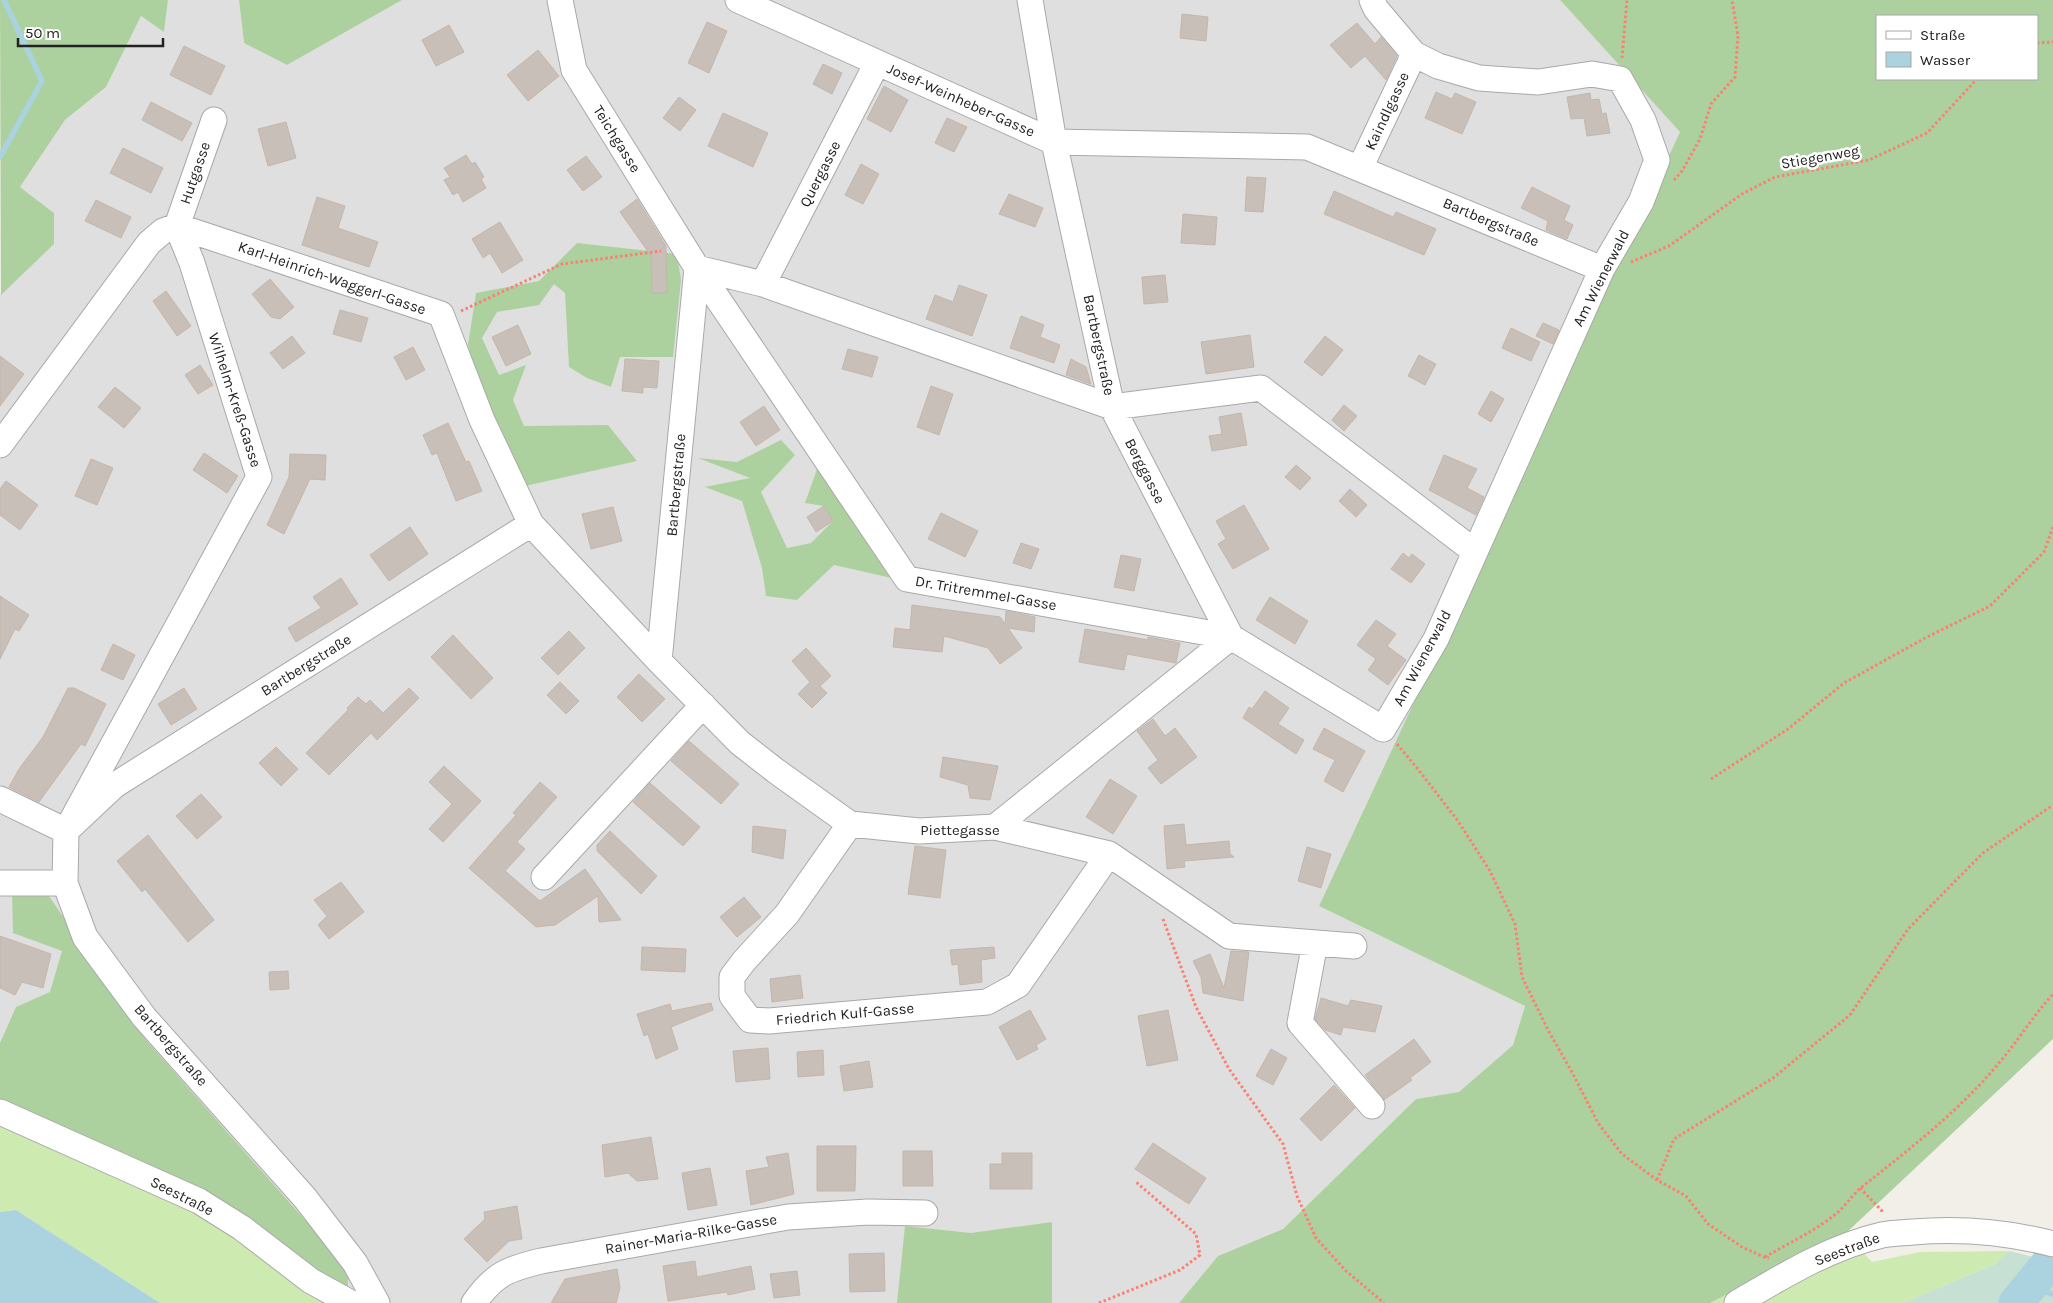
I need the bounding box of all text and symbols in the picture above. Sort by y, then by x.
scale bar [18,15,162,47]
legend [1876,15,2038,80]
text: 50 m [25,24,60,42]
text: Straße [1920,26,1965,44]
text: Wasser [1920,51,1971,69]
street label: Josef-Weinheber-Gasse [884,59,1038,141]
street label: Kaindlgasse [1361,69,1413,153]
street label: Teichgasse [589,102,645,176]
street label: Quergasse [796,138,844,210]
street label: Hutgasse [176,139,214,207]
street label: Stiegenweg [1779,141,1861,173]
street label: Bartbergstraße [1440,194,1542,250]
street label: Am Wienerwald [1569,227,1633,329]
street label: Karl-Heinrich-Waggerl-Gasse [236,237,428,319]
street label: Bartbergstraße [1079,293,1119,397]
street label: Wilhelm-Kreß-Gasse [205,330,265,470]
street label: Bartbergstraße [663,433,689,537]
street label: Berggasse [1121,435,1169,507]
street label: Dr. Tritremmel-Gasse [914,572,1058,614]
street label: Am Wienerwald [1389,607,1455,709]
street label: Bartbergstraße [258,630,354,700]
street label: Piettegasse [920,821,1000,839]
street label: Friedrich Kulf-Gasse [775,999,915,1029]
street label: Bartbergstraße [130,1000,212,1090]
street label: Seestraße [147,1172,217,1220]
street label: Rainer-Maria-Rilke-Gasse [604,1210,778,1258]
street label: Seestraße [1812,1228,1882,1270]

